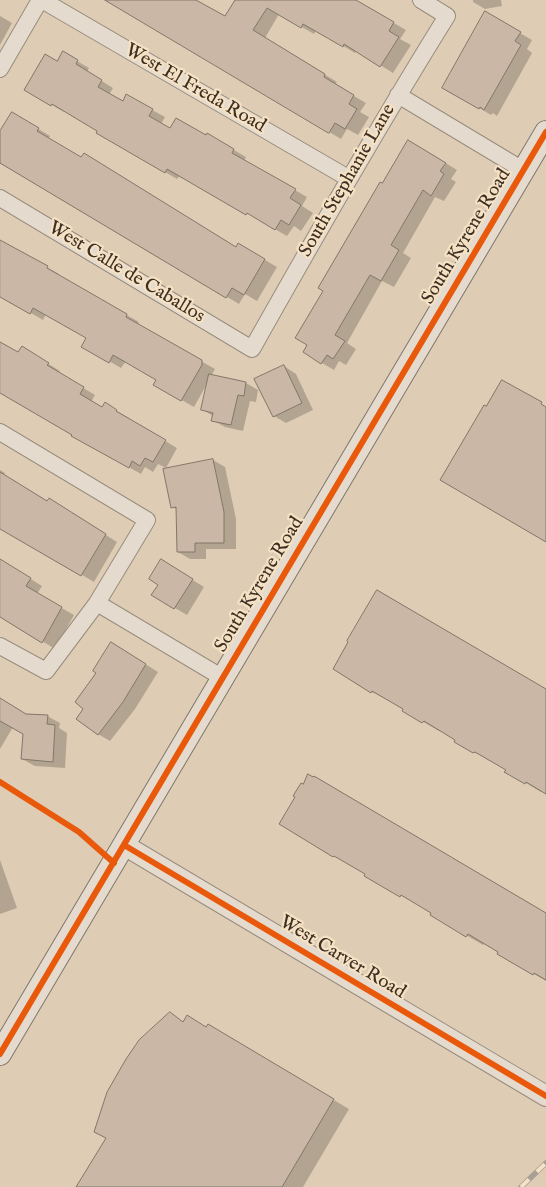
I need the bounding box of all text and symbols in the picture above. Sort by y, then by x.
street label: West El Freda Road [121,39,269,139]
street label: South Stephanie Lane [295,101,401,261]
street label: South Kyrene Road [418,165,516,309]
street label: West Calle de Caballos [44,217,208,329]
street label: South Kyrene Road [211,513,309,657]
street label: West Carver Road [275,911,409,1005]

